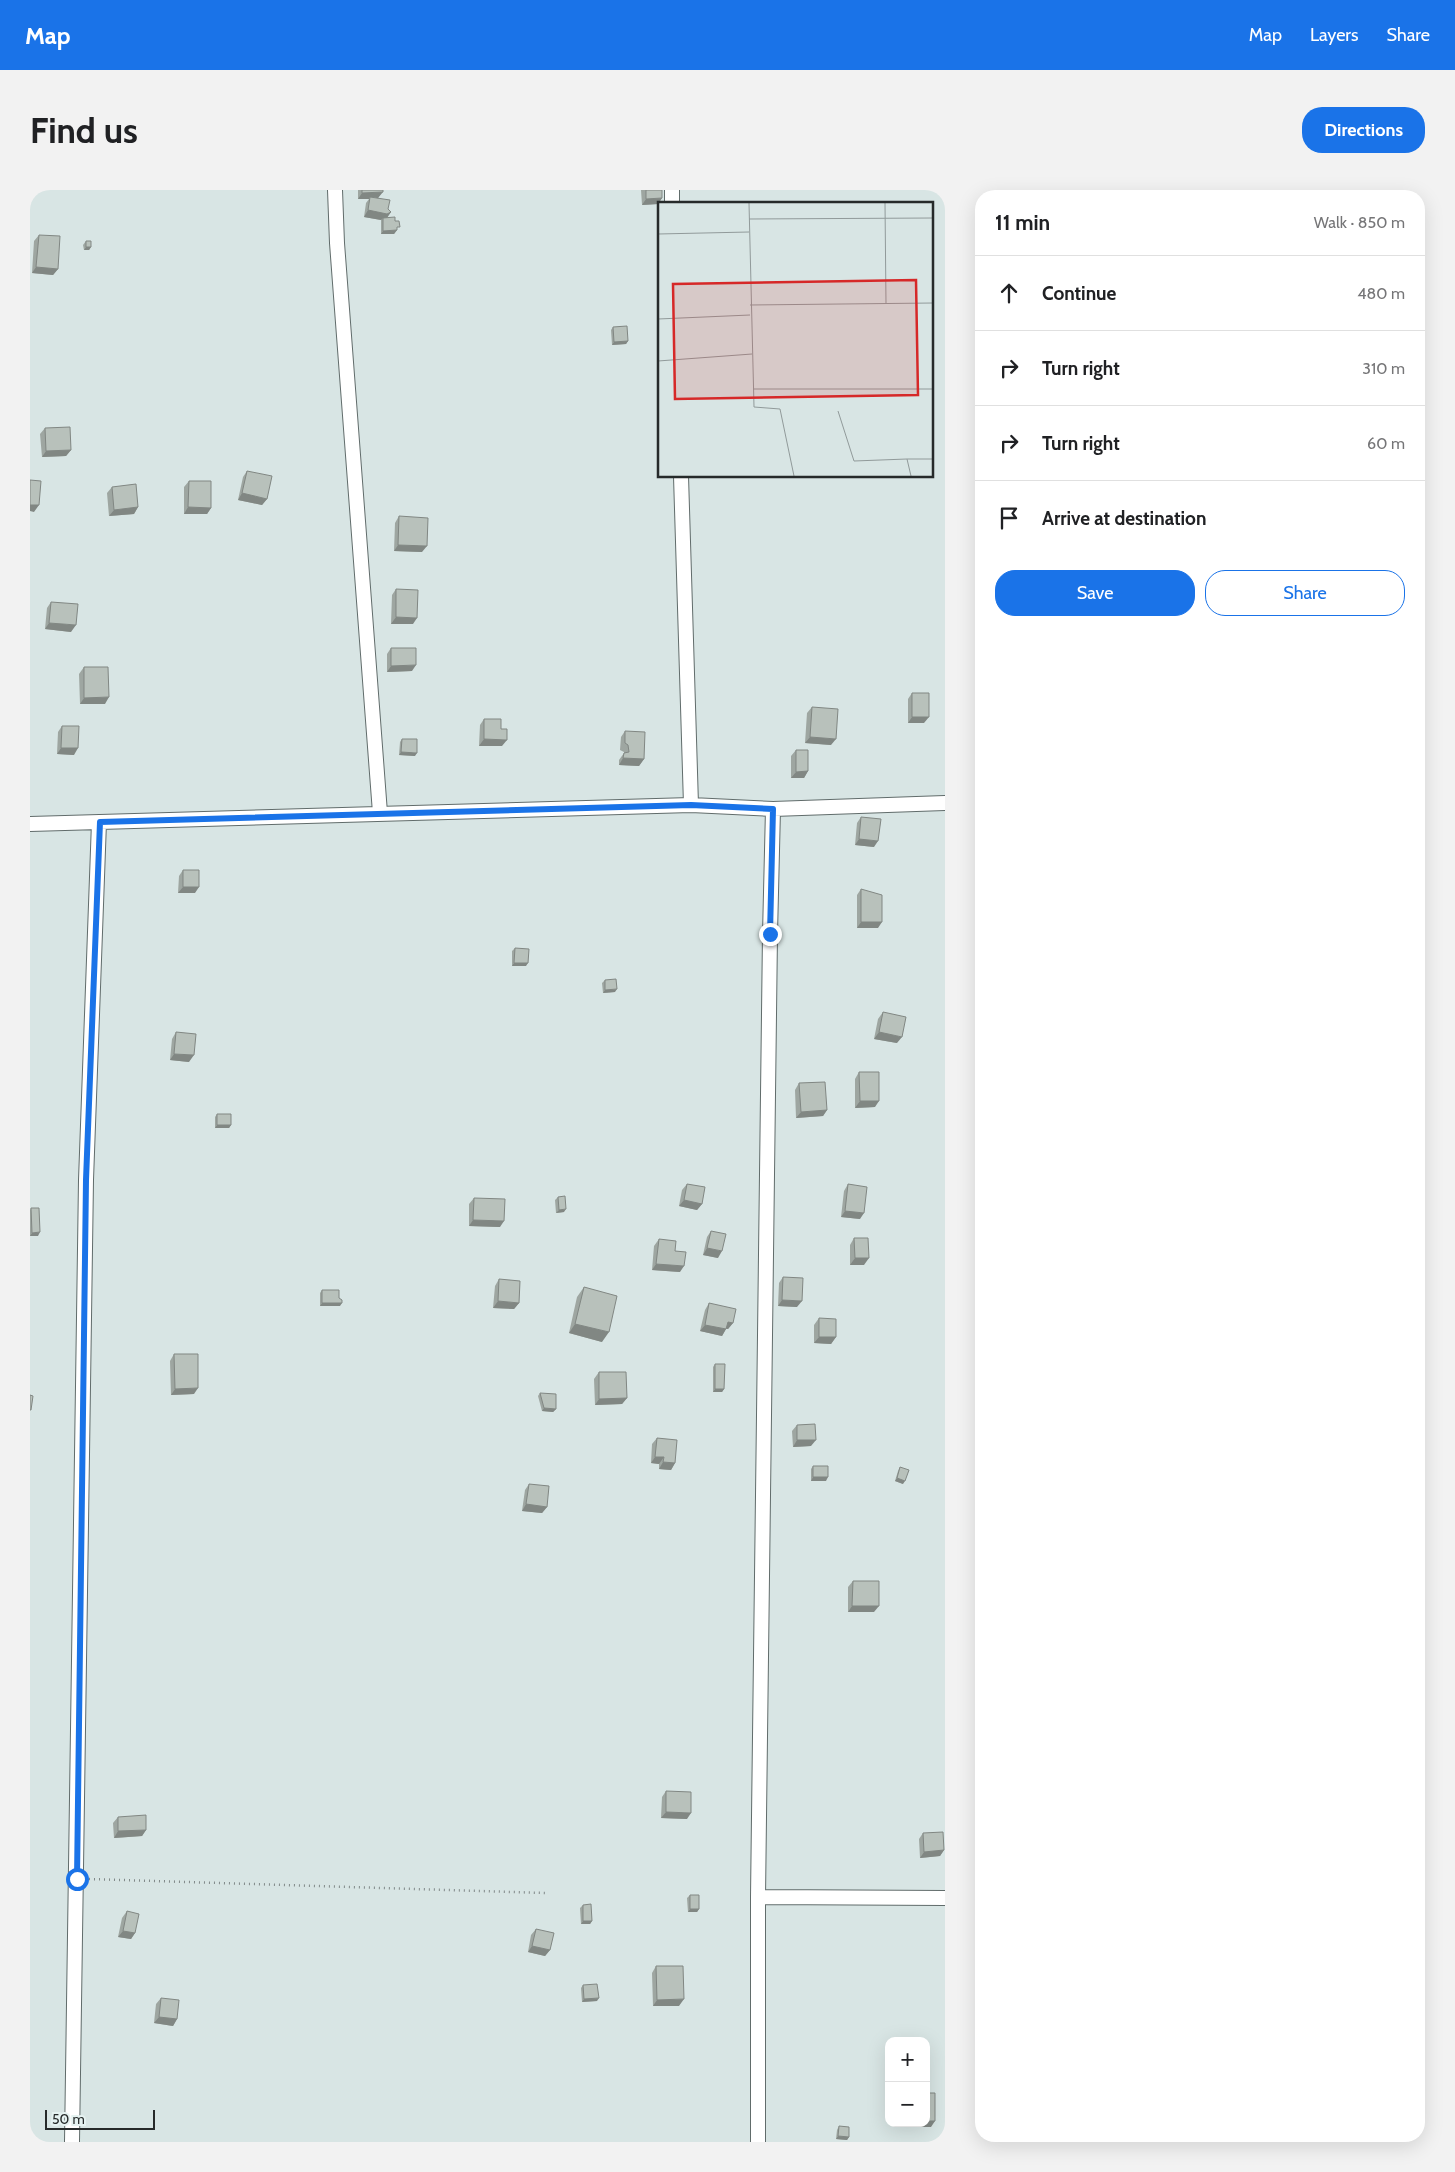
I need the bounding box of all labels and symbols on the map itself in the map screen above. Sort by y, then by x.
inset map [658,202,932,478]
route end [759,923,782,946]
route start [66,1868,89,1891]
scale bar [45,2107,155,2130]

